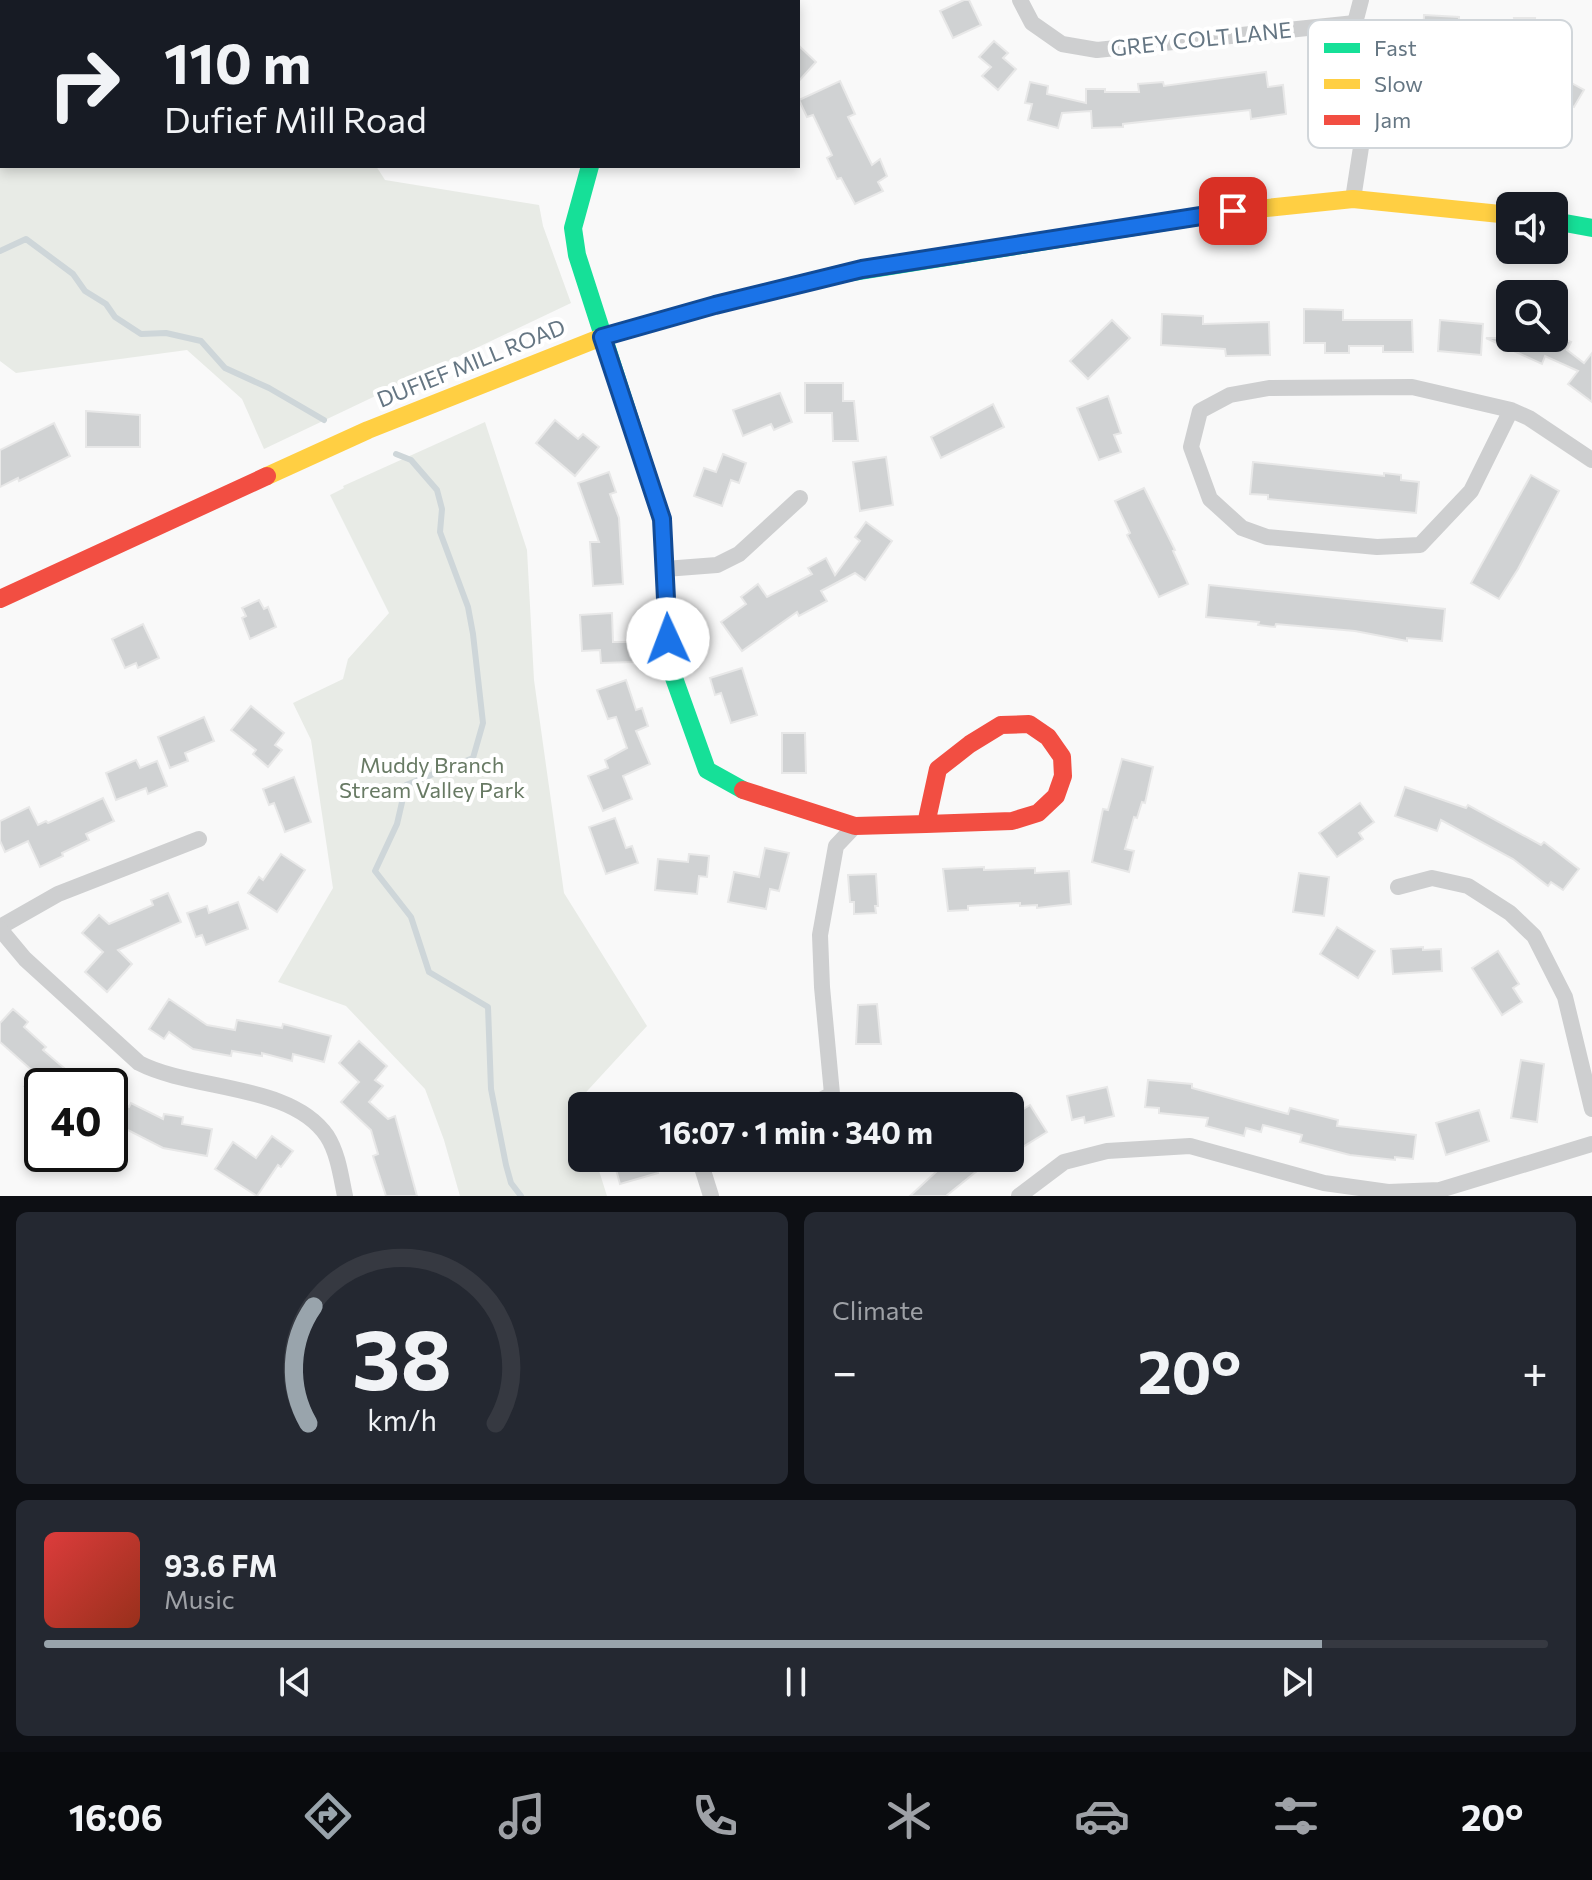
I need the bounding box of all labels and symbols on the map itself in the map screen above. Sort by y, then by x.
street label: GREY COLT LANE [1109,16,1293,61]
legend [1308,20,1572,148]
text: Fast [1374,34,1417,61]
text: Slow [1374,70,1423,97]
text: Jam [1374,106,1411,133]
pin [1199,177,1267,245]
street label: DUFIEF MILL ROAD [373,312,569,413]
position arrow [626,597,710,681]
park label: Muddy Branch Stream Valley Park [339,751,525,803]
speed limit sign: 40 [24,1068,128,1172]

